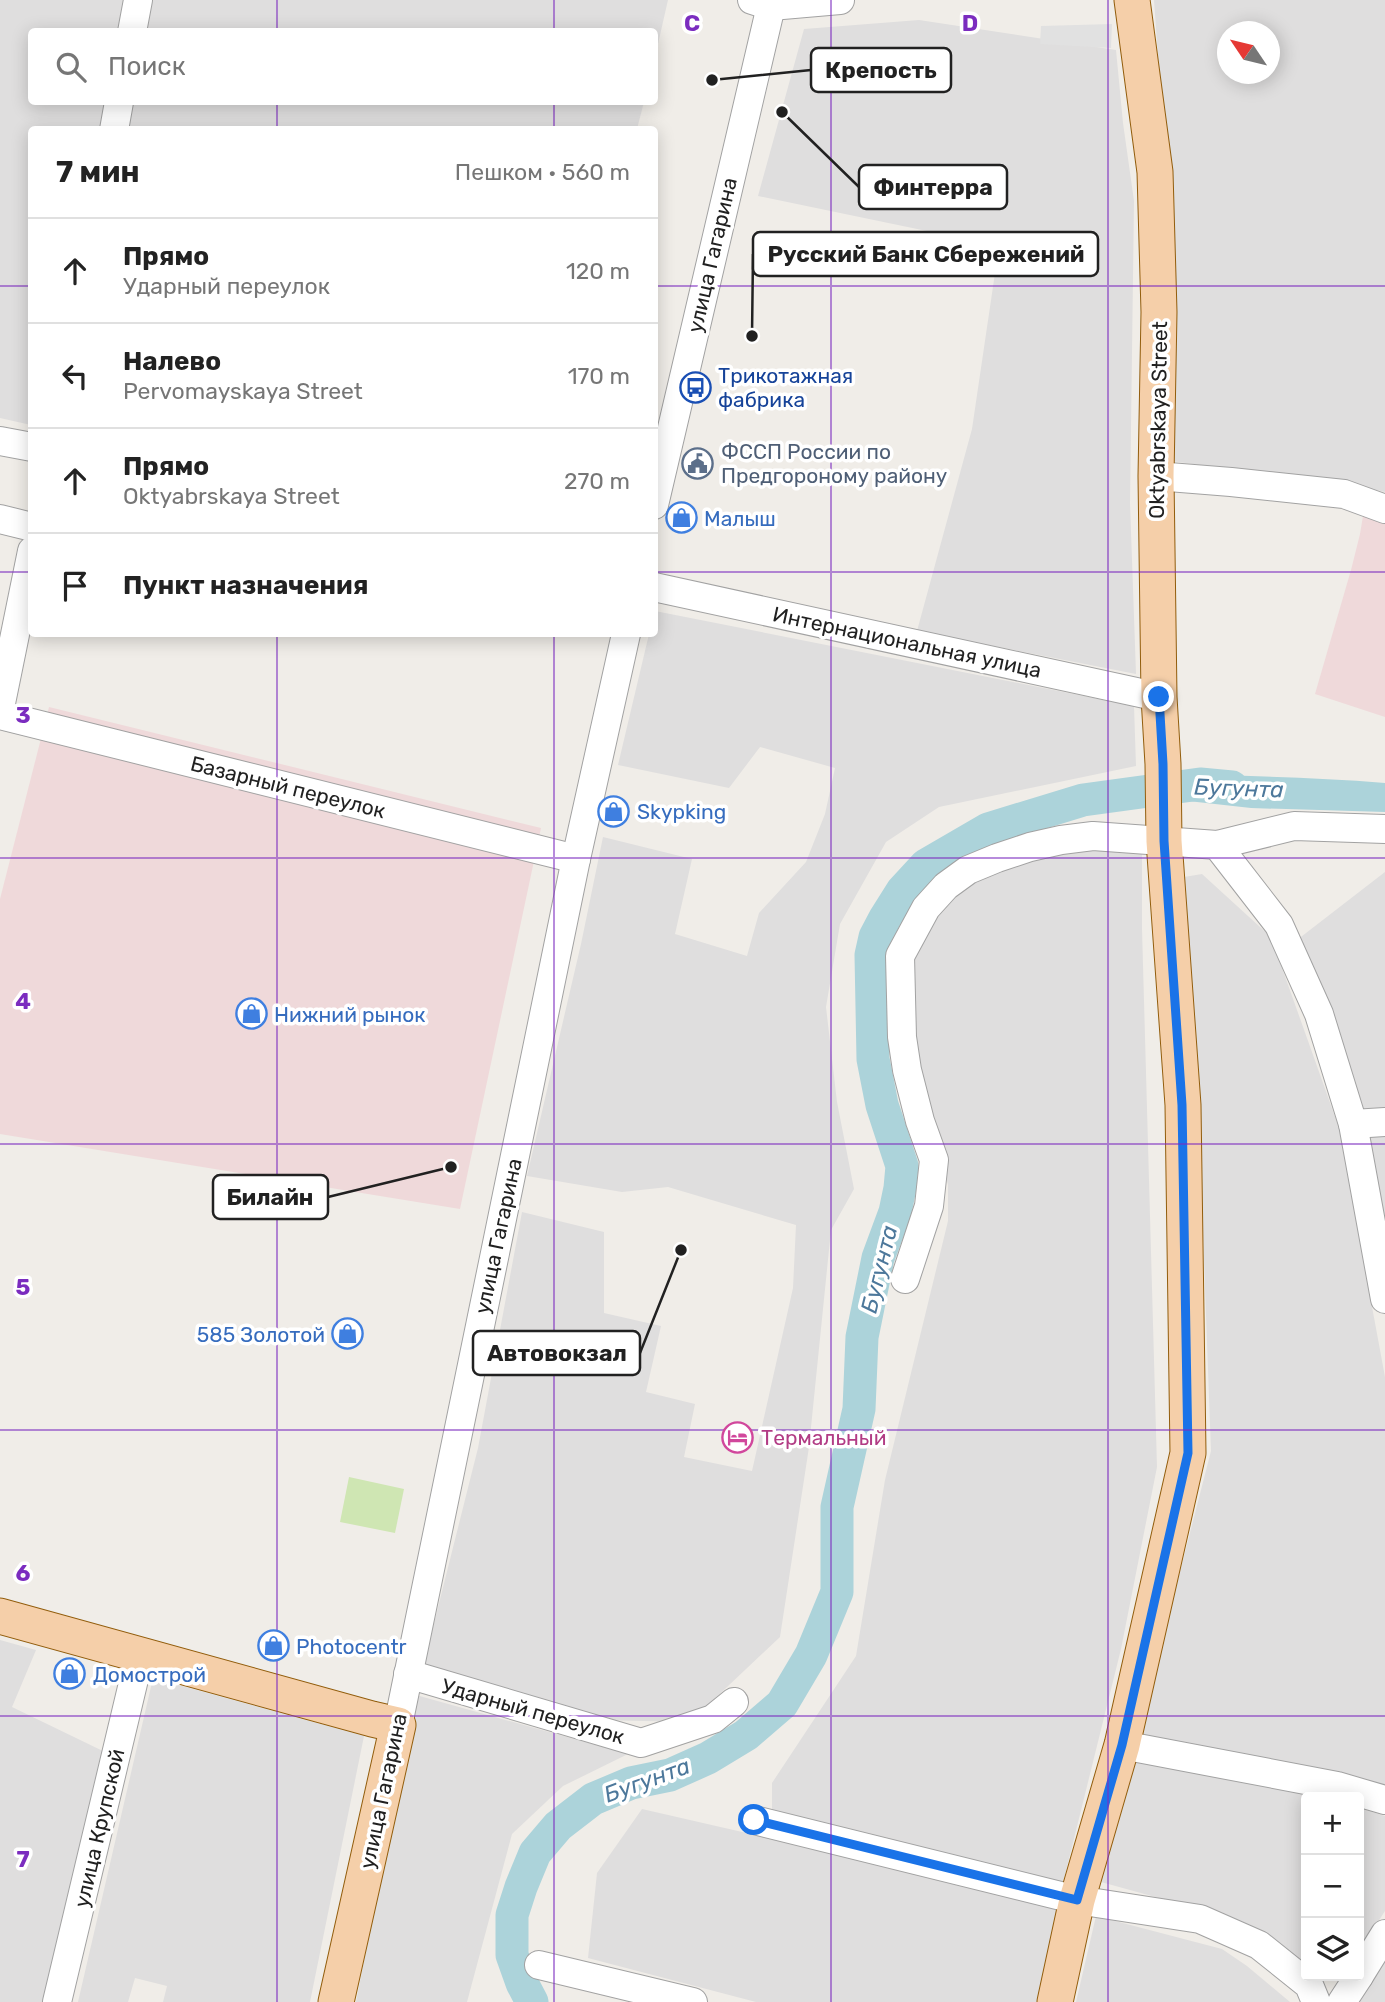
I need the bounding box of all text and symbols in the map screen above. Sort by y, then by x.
text: C [684,9,700,37]
text: D [962,9,978,37]
north arrow [1217,21,1280,84]
search box [28,28,658,105]
icon: search [52,48,90,86]
callout: Крепость [811,48,951,92]
text: Поиск [108,51,186,82]
text: Крепость [825,56,937,84]
text: 7 мин [56,154,140,190]
text: Пешком · 560 m [455,158,630,186]
callout: Финтерра [859,165,1007,209]
text: Финтерра [873,173,993,201]
street label: улица Гагарина [682,175,742,335]
callout: Русский Банк Сбережений [753,232,1098,276]
text: Русский Банк Сбережений [767,240,1085,268]
text: Прямо [123,241,209,272]
icon: ahead [56,252,94,290]
text: 120 m [566,257,630,285]
text: Ударный переулок [123,272,330,300]
street label: Oktyabrskaya Street [1144,321,1172,519]
text: Налево [123,346,221,377]
icon: left [56,357,94,395]
text: 170 m [568,362,630,390]
place label: Трикотажная фабрика [718,363,853,412]
bus stop icon: Трикотажная фабрика [678,370,712,404]
text: Pervomayskaya Street [123,377,363,405]
place label: ФССП России по Предгороному району [721,439,947,488]
public building icon: ФССП России по Предгороному району [681,446,715,480]
text: Прямо [123,451,209,482]
icon: ahead [56,462,94,500]
text: 270 m [564,467,630,495]
text: Oktyabrskaya Street [123,482,340,510]
shop icon: Малыш [664,501,698,535]
place label: Малыш [704,506,776,531]
icon: arrive [56,567,94,605]
text: Пункт назначения [123,570,368,601]
street label: Интернациональная улица [770,601,1044,683]
route end [1143,681,1174,712]
text: 3 [15,701,31,729]
street label: Базарный переулок [188,751,388,823]
water label: Бугунта [1194,772,1284,804]
shop icon: Skypking [597,794,631,828]
place label: Skypking [637,799,726,824]
text: 4 [15,987,31,1015]
shop icon: Нижний рынок [234,997,268,1031]
place label: Нижний рынок [274,1002,426,1027]
street label: улица Гагарина [469,1156,527,1316]
callout: Билайн [213,1175,328,1219]
text: Билайн [226,1183,314,1211]
water label: Бугунта [855,1222,903,1316]
text: 5 [16,1273,31,1301]
shop icon: 585 Золотой [331,1317,365,1351]
place label: 585 Золотой [197,1322,325,1347]
callout: Автовокзал [473,1331,640,1375]
text: Автовокзал [487,1339,627,1367]
hotel icon: Термальный [721,1420,755,1454]
place label: Термальный [761,1425,887,1450]
text: 6 [16,1559,31,1587]
shop icon: Photocentr [256,1629,290,1663]
place label: Photocentr [296,1634,407,1659]
shop icon: Домострой [53,1657,87,1691]
place label: Домострой [93,1662,206,1687]
street label: Ударный переулок [439,1673,627,1749]
street label: улица Гагарина [354,1711,412,1871]
street label: улица Крупской [69,1746,129,1910]
water label: Бугунта [600,1752,694,1808]
map controls [1301,1792,1364,1981]
button: + [1301,1792,1364,1855]
route start [738,1804,769,1835]
text: 7 [16,1845,30,1873]
button: − [1301,1855,1364,1918]
button: layers [1301,1918,1364,1981]

